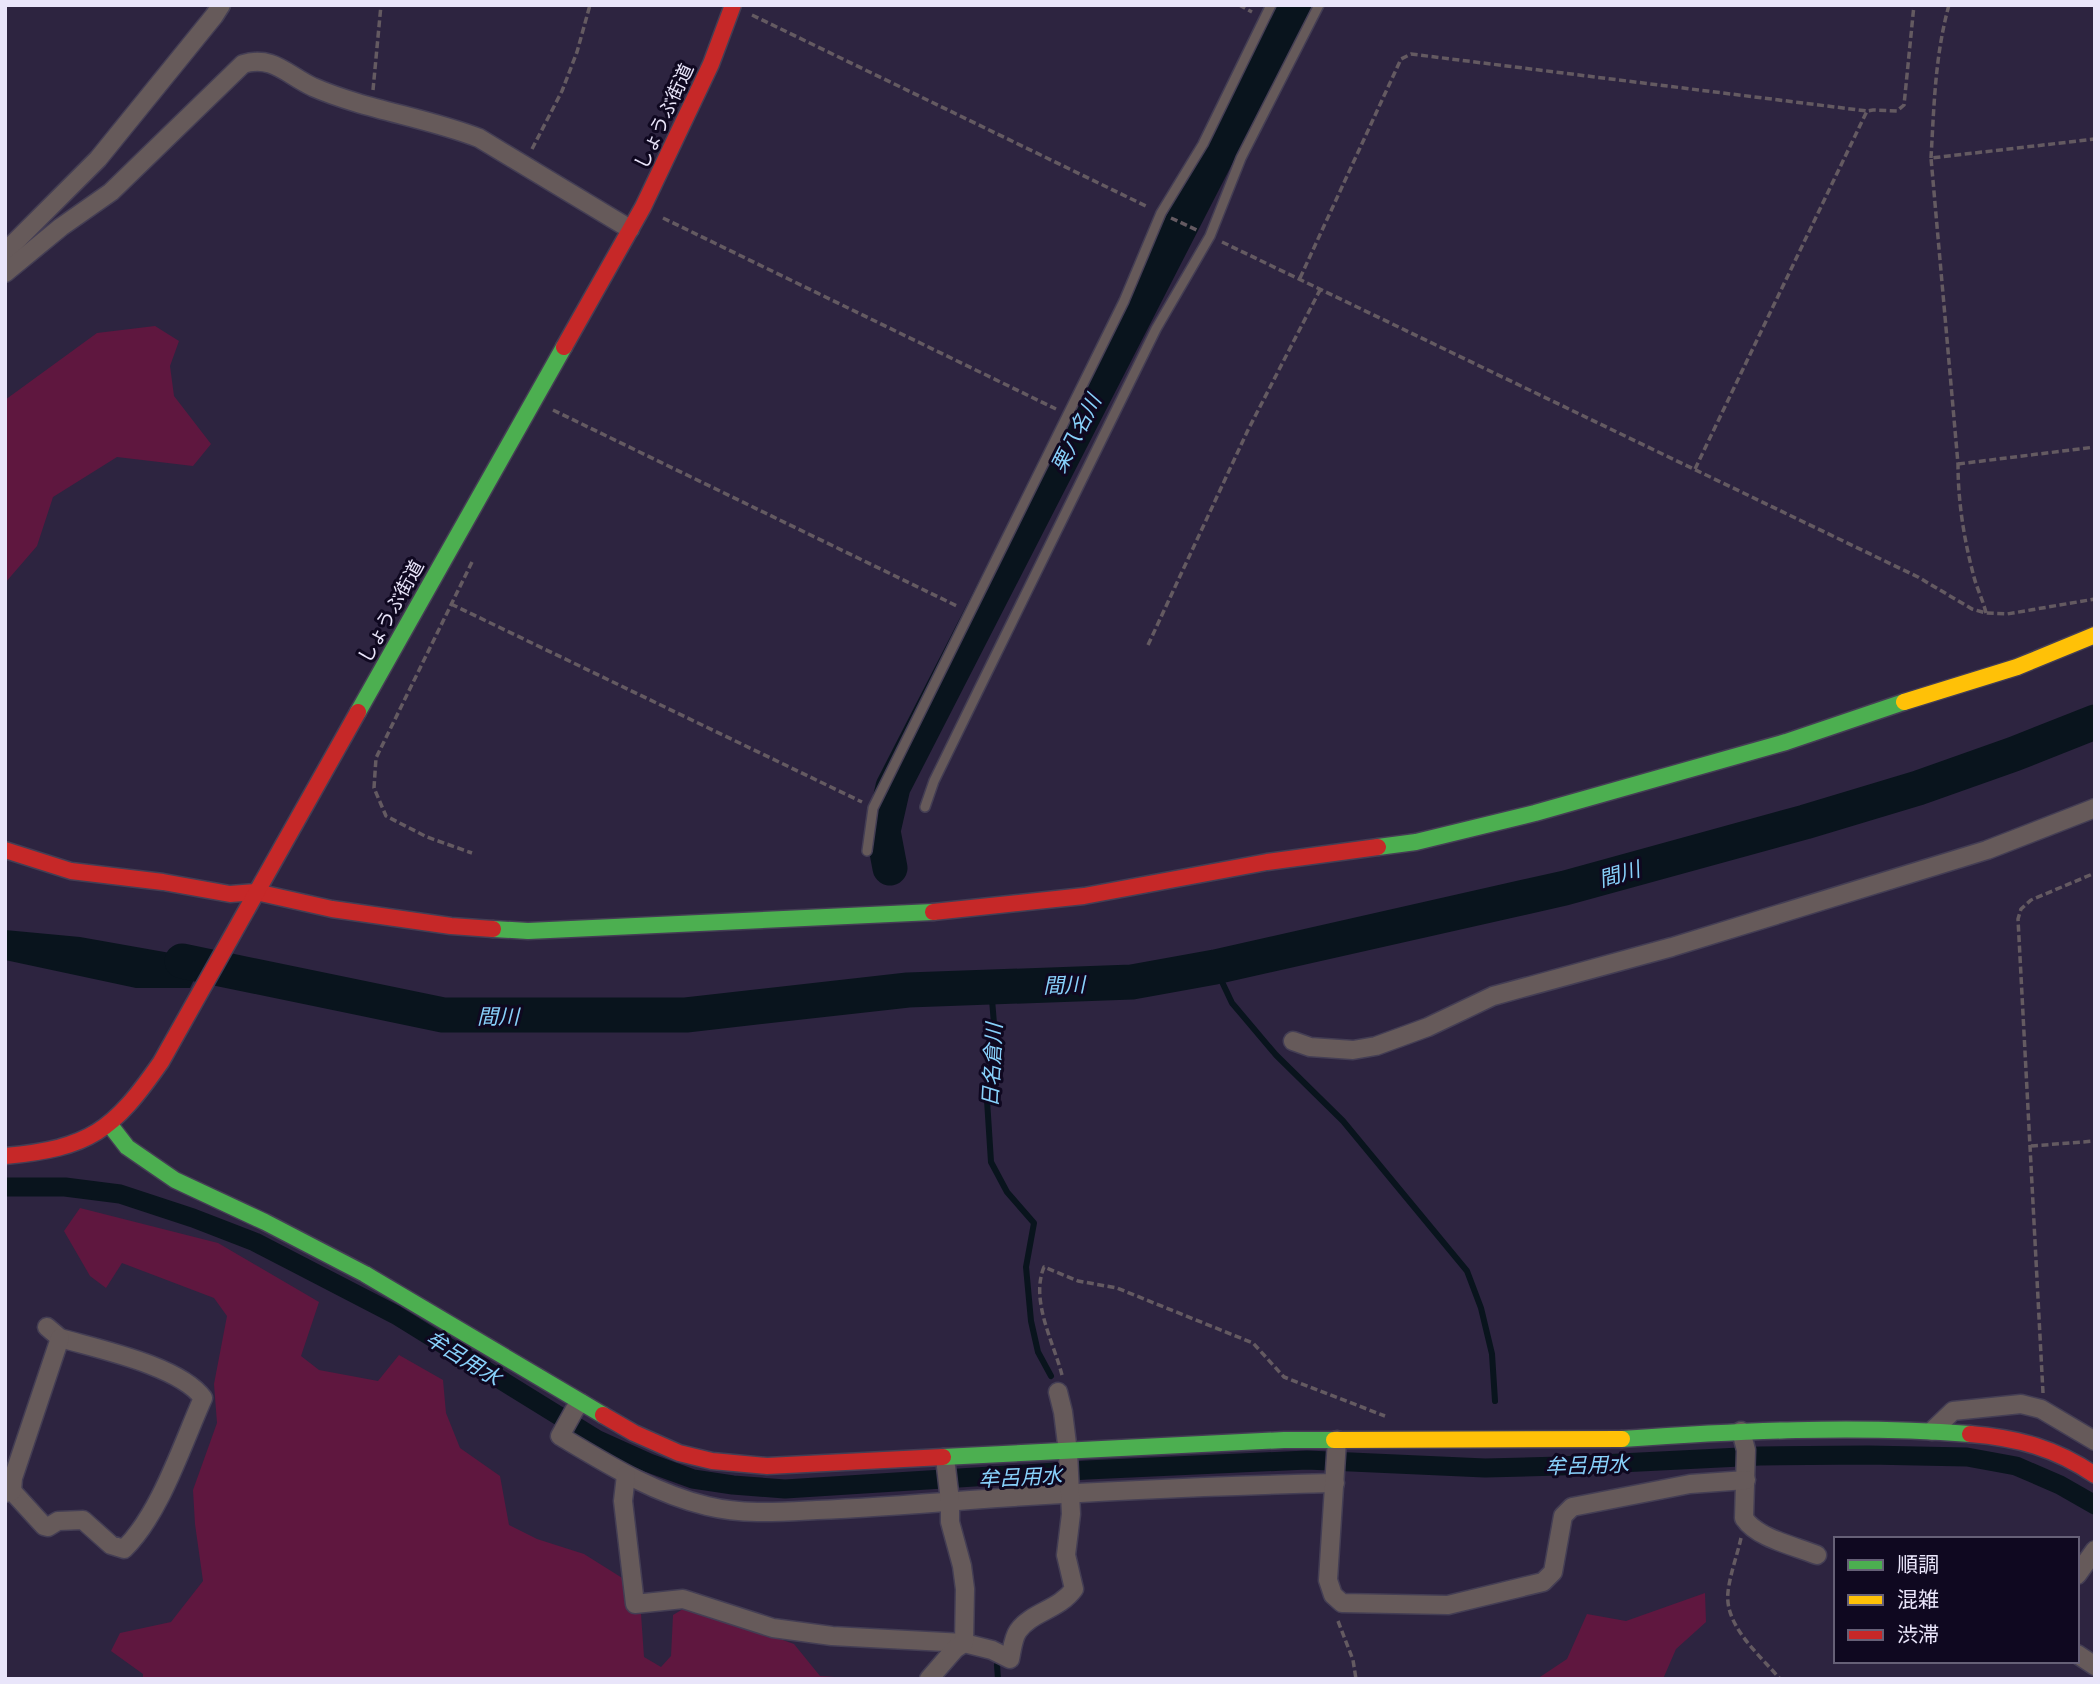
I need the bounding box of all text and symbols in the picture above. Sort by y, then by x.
street label: しょうぶ街道 [628,59,698,173]
water label: 栗八名川 [1045,388,1106,476]
street label: しょうぶ街道 [352,556,428,666]
water label: 間川 [1595,855,1645,891]
water label: 間川 [1043,971,1087,997]
water label: 間川 [477,1003,521,1028]
water label: 日名倉川 [976,1020,1006,1108]
water label: 牟呂用水 [422,1324,508,1391]
water label: 牟呂用水 [1545,1450,1631,1478]
water label: 牟呂用水 [977,1461,1065,1491]
legend [1834,1537,2079,1663]
text: 順調 [1897,1551,1939,1576]
text: 混雑 [1897,1586,1939,1611]
text: 渋滞 [1897,1621,1939,1646]

